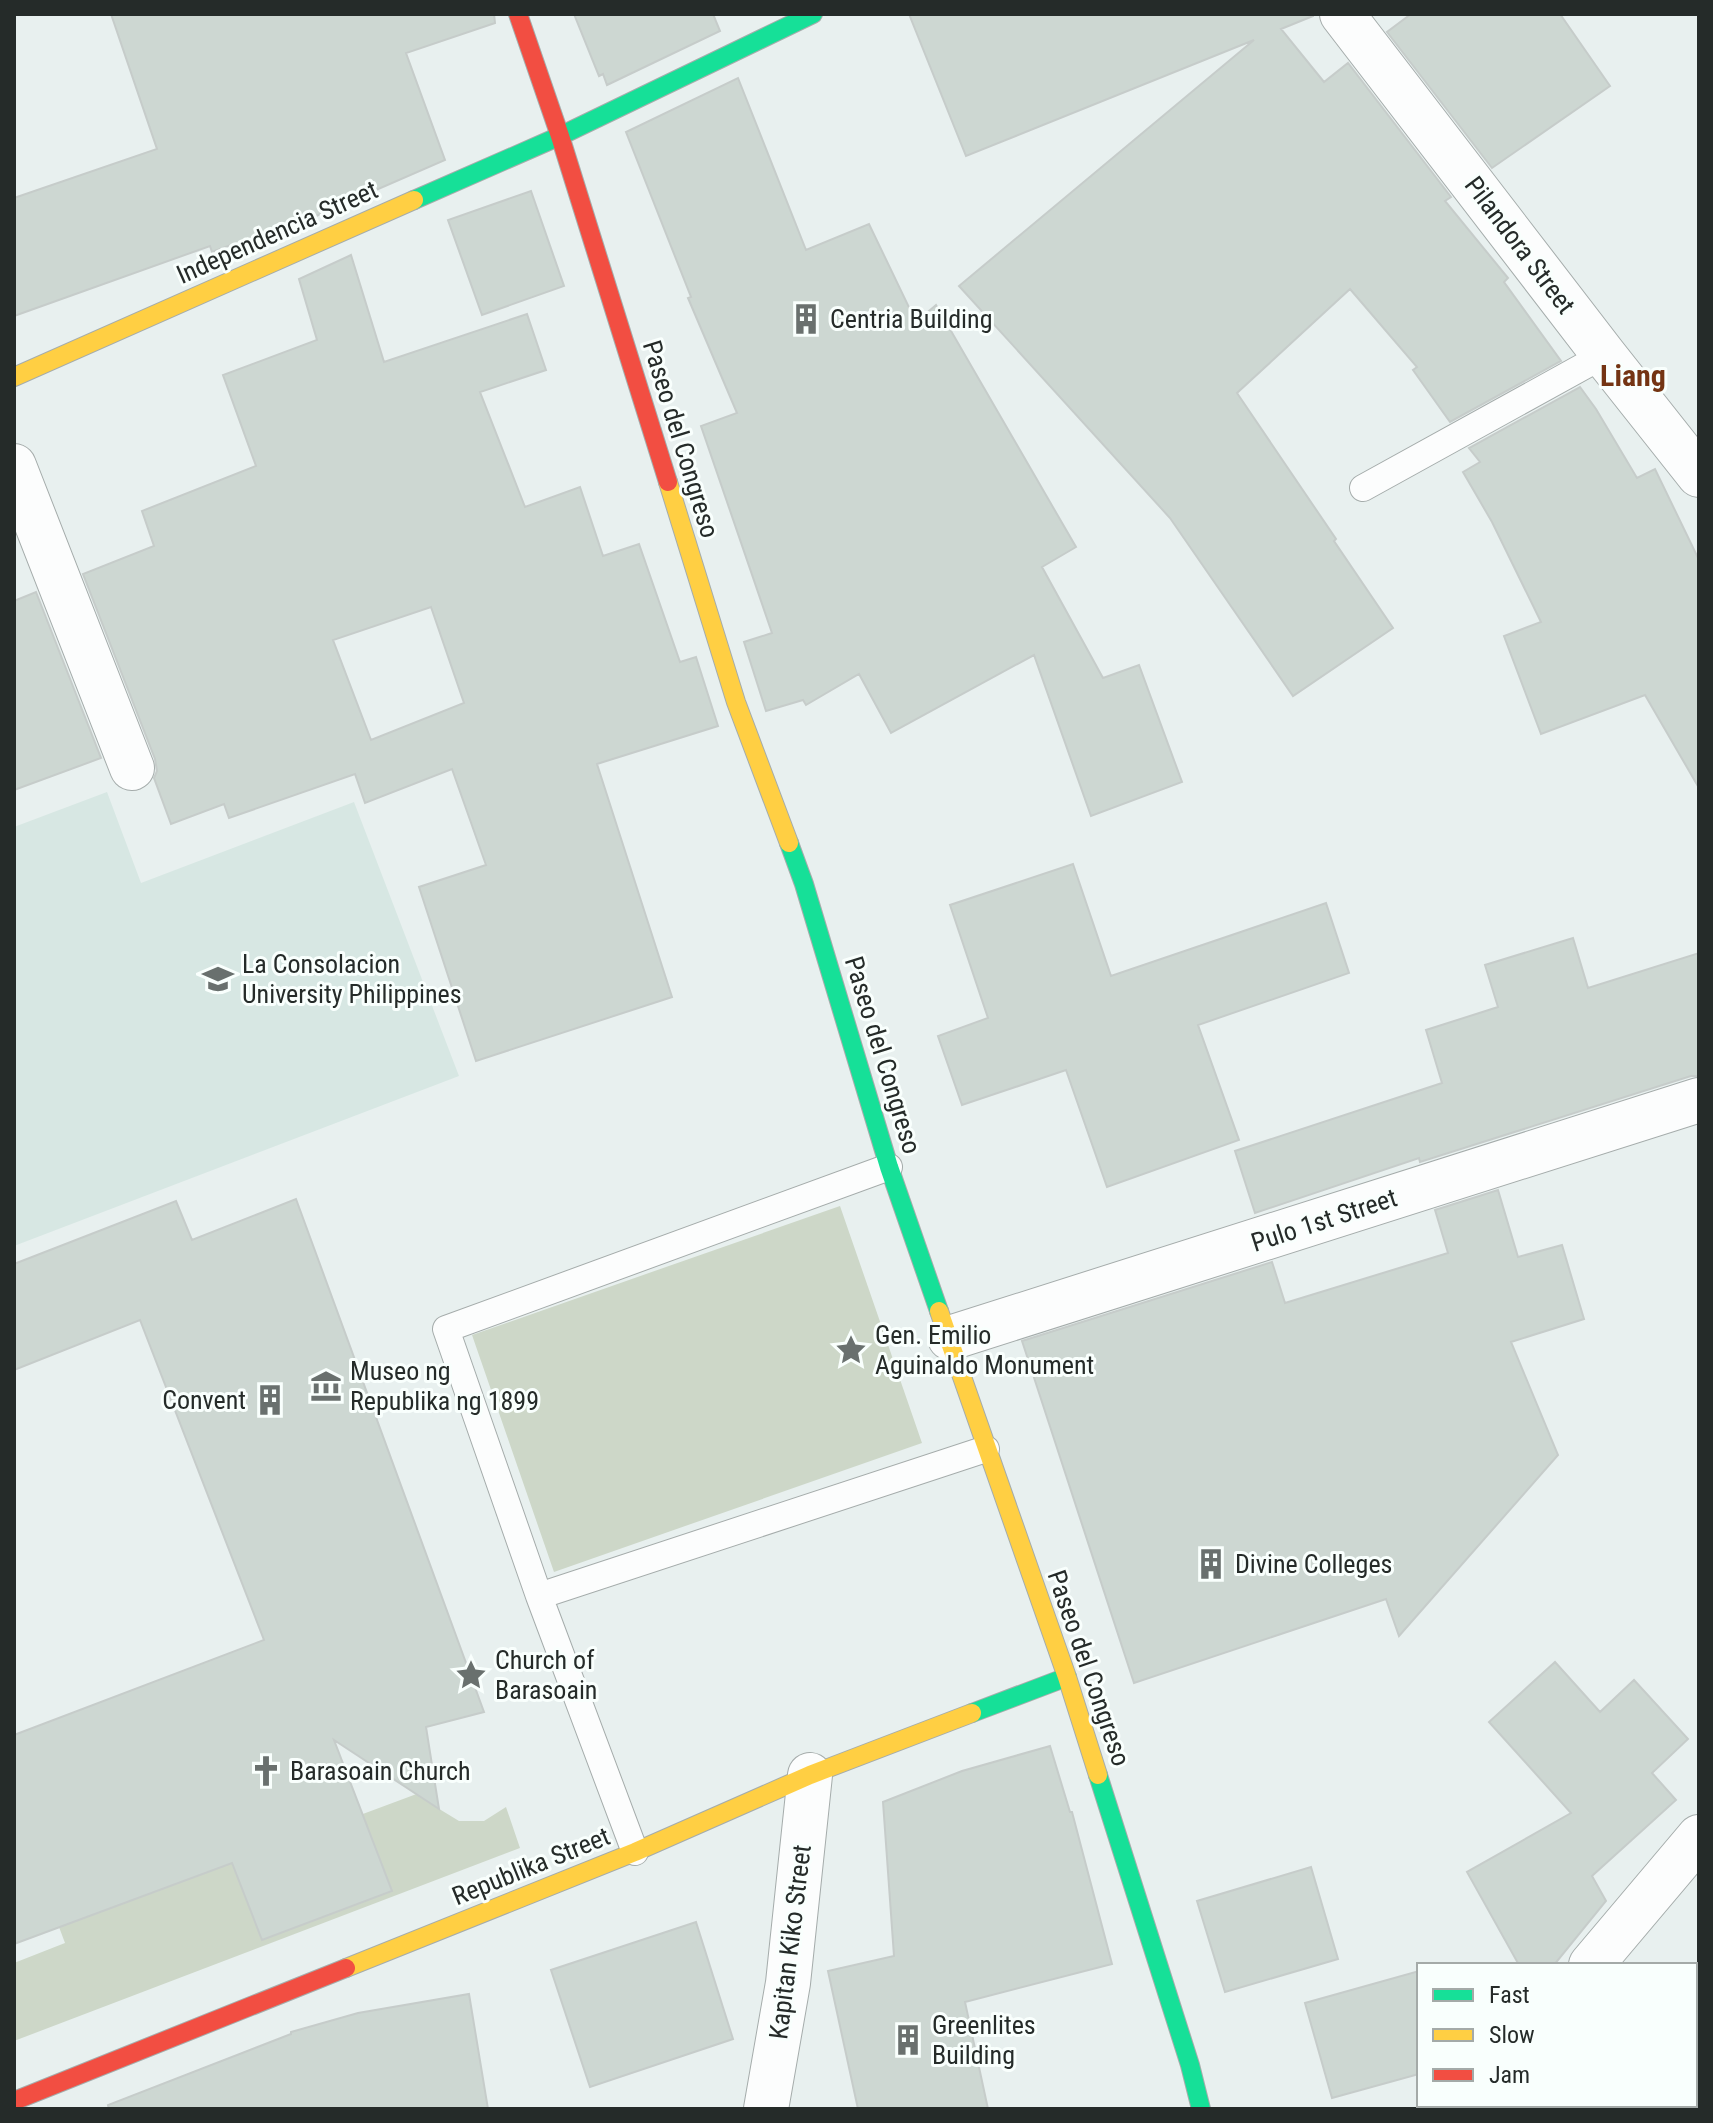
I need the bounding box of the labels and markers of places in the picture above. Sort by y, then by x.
building icon: Centria Building [789,302,823,336]
place label: Centria Building [830,304,993,334]
place label: La Consolacion University Philippines [242,949,462,1009]
school or university icon: La Consolacion University Philippines [201,962,235,996]
place label: Gen. Emilio Aguinaldo Monument [875,1320,1094,1380]
place icon: Gen. Emilio Aguinaldo Monument [834,1333,868,1367]
place label: Museo ng Republika ng 1899 [350,1356,539,1416]
museum icon: Museo ng Republika ng 1899 [309,1369,343,1403]
building icon: Convent [253,1383,287,1417]
place label: Convent [162,1385,246,1415]
building icon: Divine Colleges [1194,1547,1228,1581]
place label: Divine Colleges [1235,1549,1392,1579]
place label: Church of Barasoain [495,1645,597,1705]
place icon: Church of Barasoain [454,1658,488,1692]
church icon: Barasoain Church [249,1754,283,1788]
place label: Barasoain Church [290,1756,471,1786]
place label: Greenlites Building [932,2010,1036,2070]
building icon: Greenlites Building [891,2023,925,2057]

